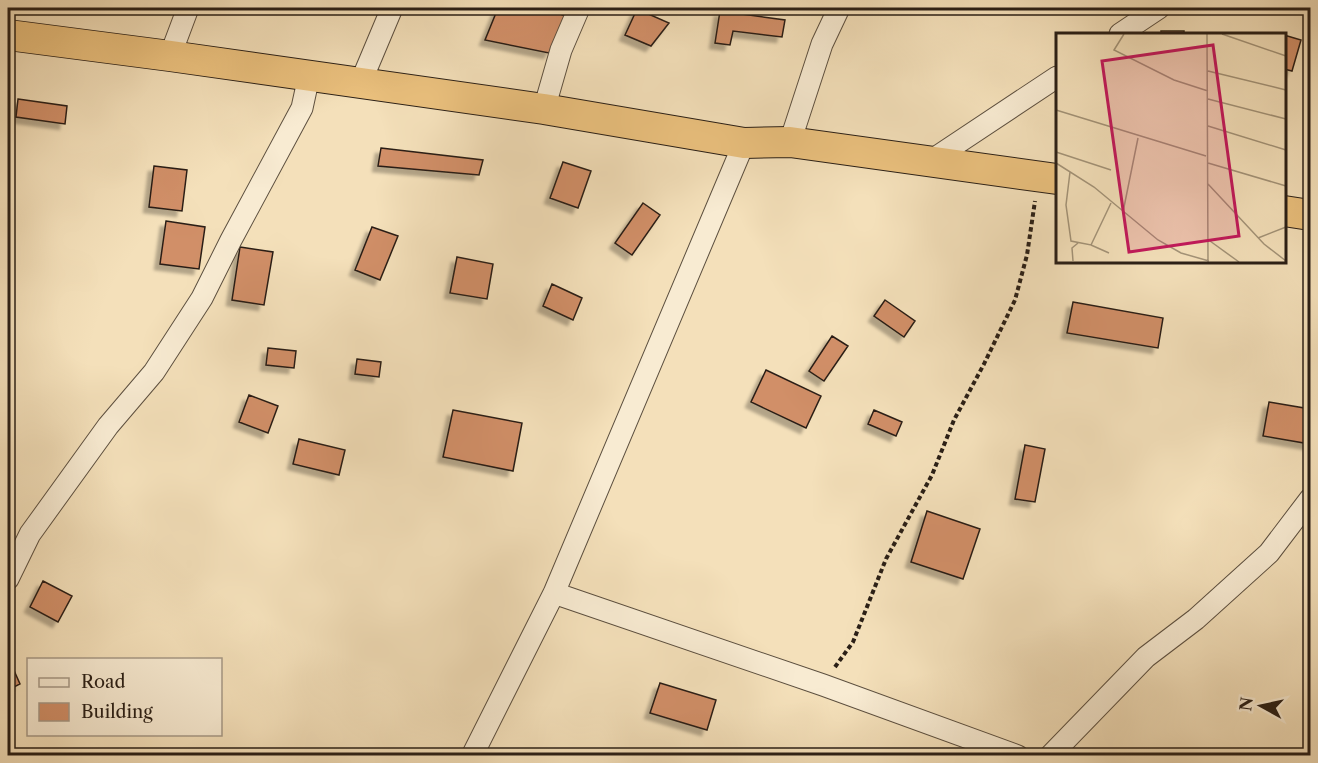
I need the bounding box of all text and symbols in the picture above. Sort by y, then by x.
inset map [1056,33,1285,262]
legend [27,658,222,736]
text: Road [81,671,126,693]
north arrow [1231,676,1291,736]
text: N [1235,696,1257,712]
text: Building [81,701,153,723]

